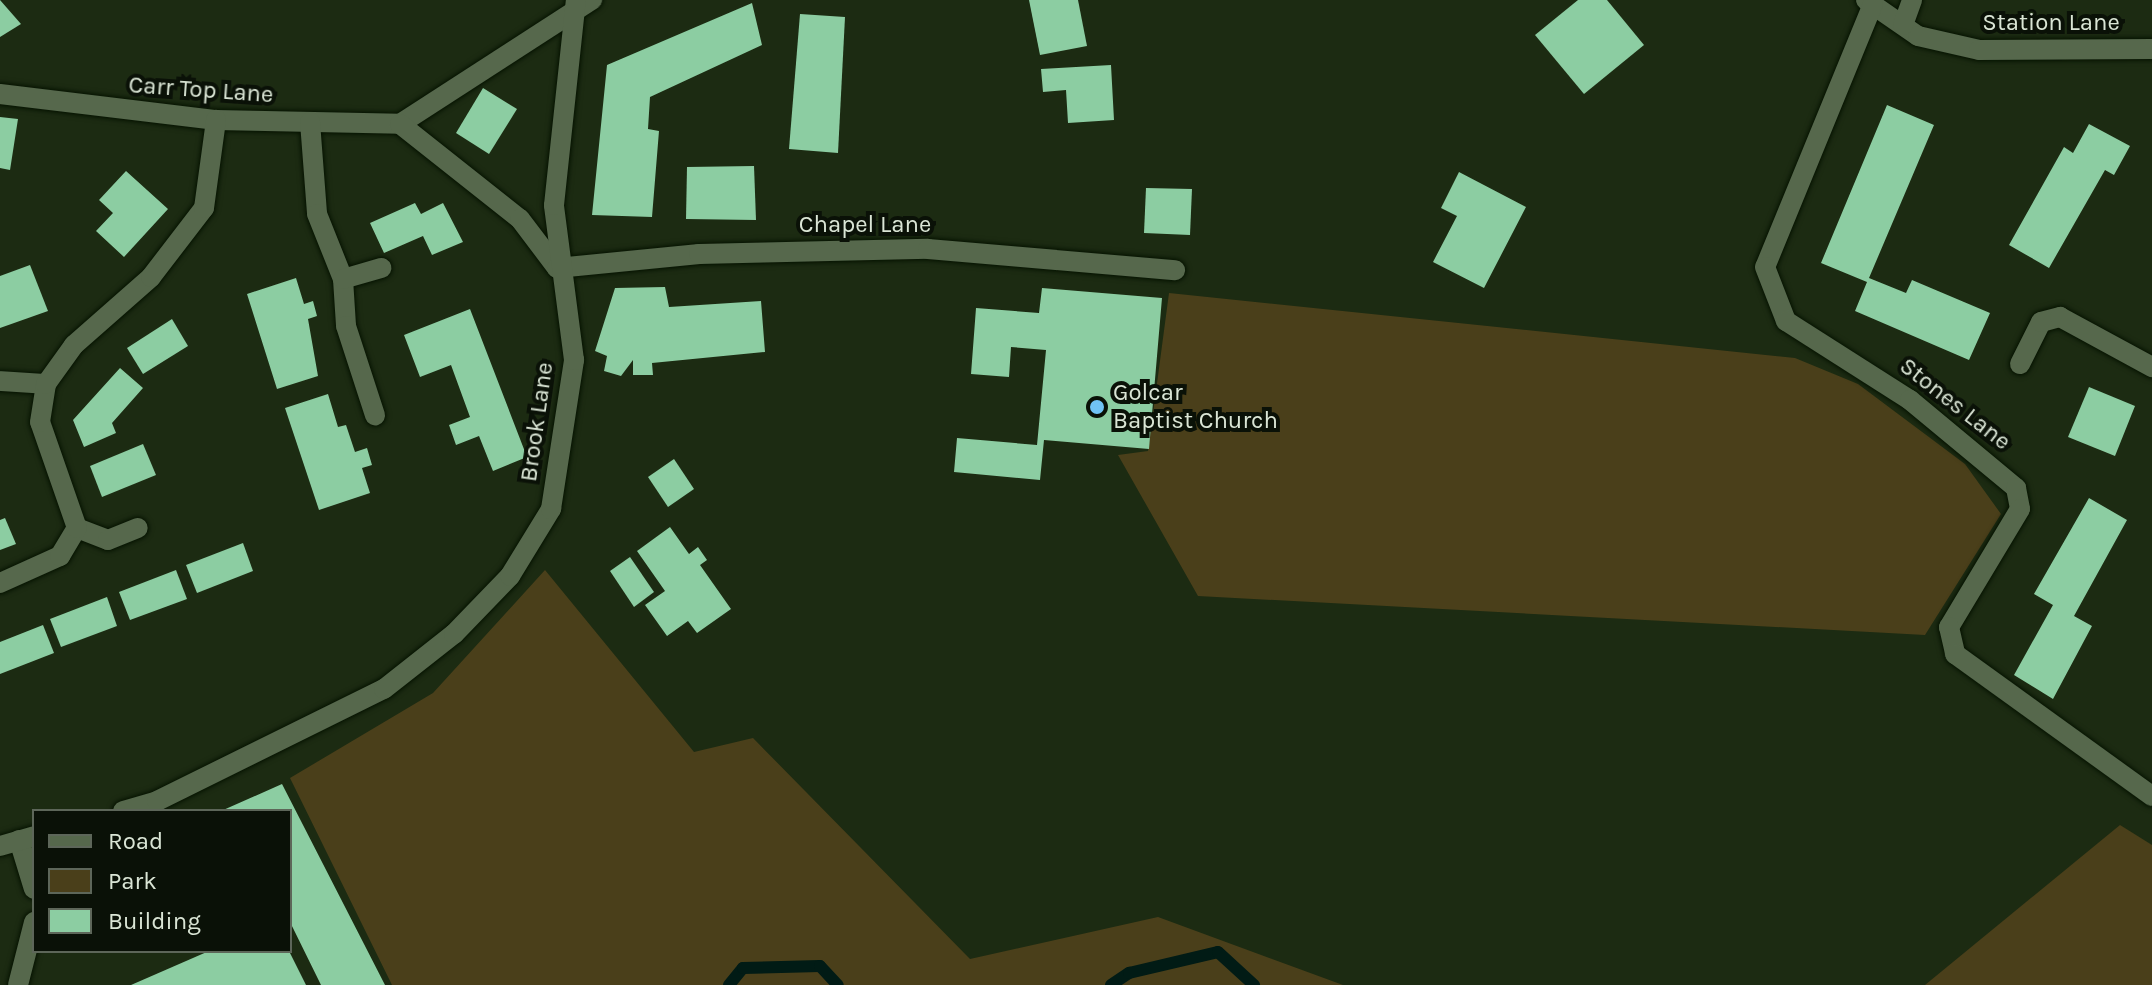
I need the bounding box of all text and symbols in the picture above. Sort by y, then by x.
street label: Station Lane [1982,9,2120,37]
street label: Carr Top Lane [128,71,274,109]
street label: Chapel Lane [799,211,931,239]
street label: Stones Lane [1894,352,2016,456]
street label: Brook Lane [514,360,560,484]
place label: Golcar Baptist Church [1113,379,1278,435]
marker: Golcar Baptist Church [1088,398,1106,416]
legend [32,809,292,953]
text: Road [108,827,163,855]
text: Park [108,867,157,895]
text: Building [108,907,201,935]

